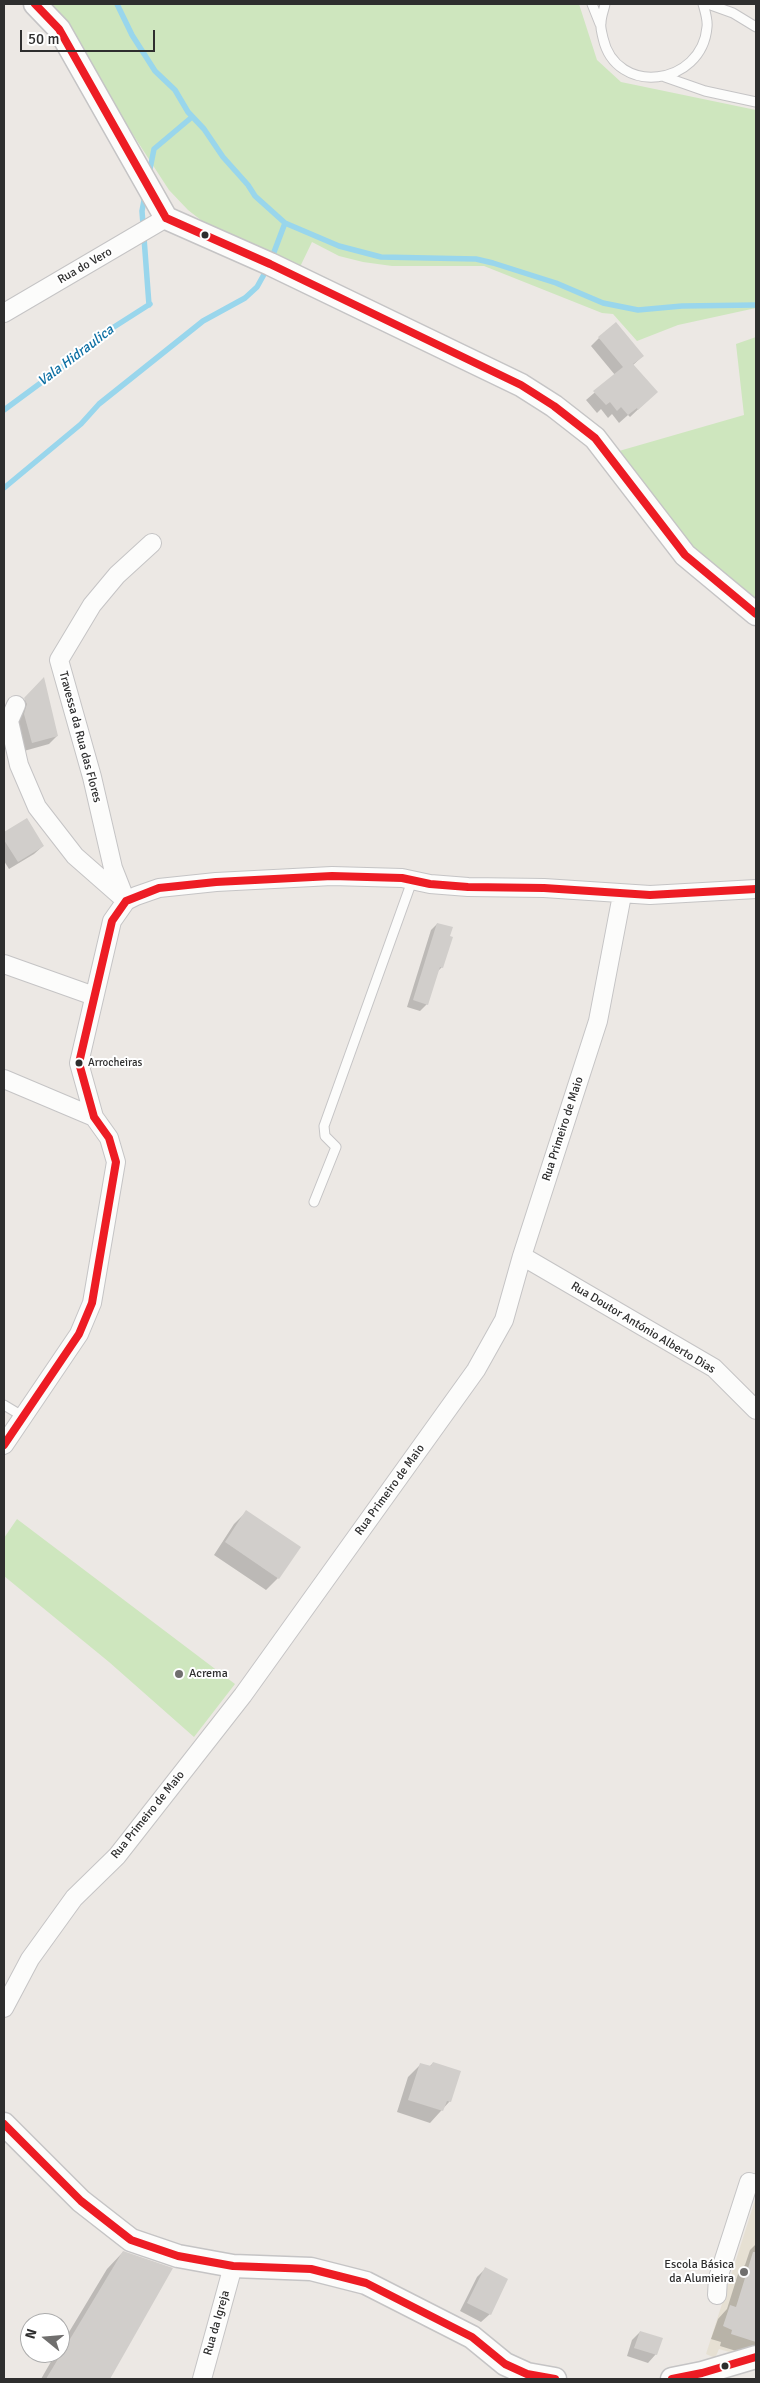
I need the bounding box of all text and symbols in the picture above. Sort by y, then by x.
scale bar [22,20,158,52]
text: 50 m [28,30,59,48]
unlabelled marker [200,230,210,240]
street label: Rua do Vero [55,245,115,287]
water label: Vala Hidraulica [35,322,117,390]
street label: Travessa da Rua das Flores [56,670,104,804]
place label: Arrocheiras [88,1056,142,1070]
marker: Arrocheiras [74,1058,84,1068]
street label: Rua Primeiro de Maio [539,1075,587,1183]
street label: Rua Doutor António Alberto Dias [568,1279,718,1377]
street label: Rua Primeiro de Maio [352,1442,428,1538]
place label: Acrema [189,1667,228,1681]
marker: Acrema [173,1668,185,1680]
street label: Rua Primeiro de Maio [108,1768,188,1862]
place label: Escola Básica da Alumieira [664,2258,734,2286]
marker: Escola Básica da Alumieira [738,2266,750,2278]
street label: Rua da Igreja [201,2289,233,2357]
north arrow [20,2313,70,2363]
text: N [22,2327,41,2341]
unlabelled marker [720,2361,730,2371]

